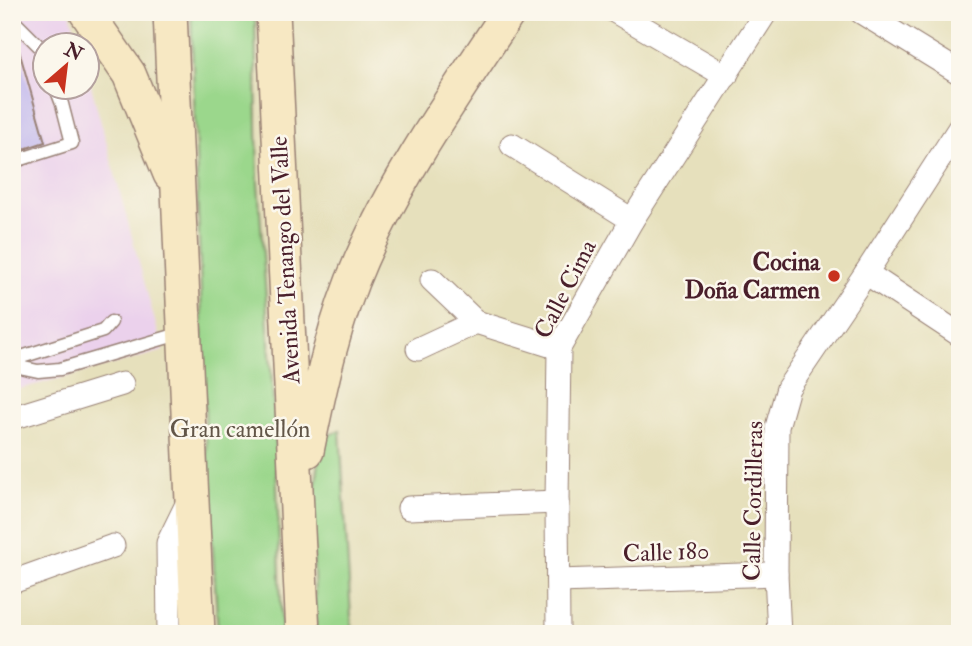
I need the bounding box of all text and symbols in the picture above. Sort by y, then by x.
north arrow [32,32,102,102]
text: N [59,37,88,67]
street label: Avenida Tenango del Valle [264,135,308,386]
street label: Calle Cima [527,234,604,344]
place label: Cocina Doña Carmen [684,247,821,306]
marker: Cocina Doña Carmen [826,268,842,284]
park label: Gran camellón [170,414,310,445]
street label: Calle Cordilleras [737,421,770,581]
street label: Calle 180 [622,535,710,570]

